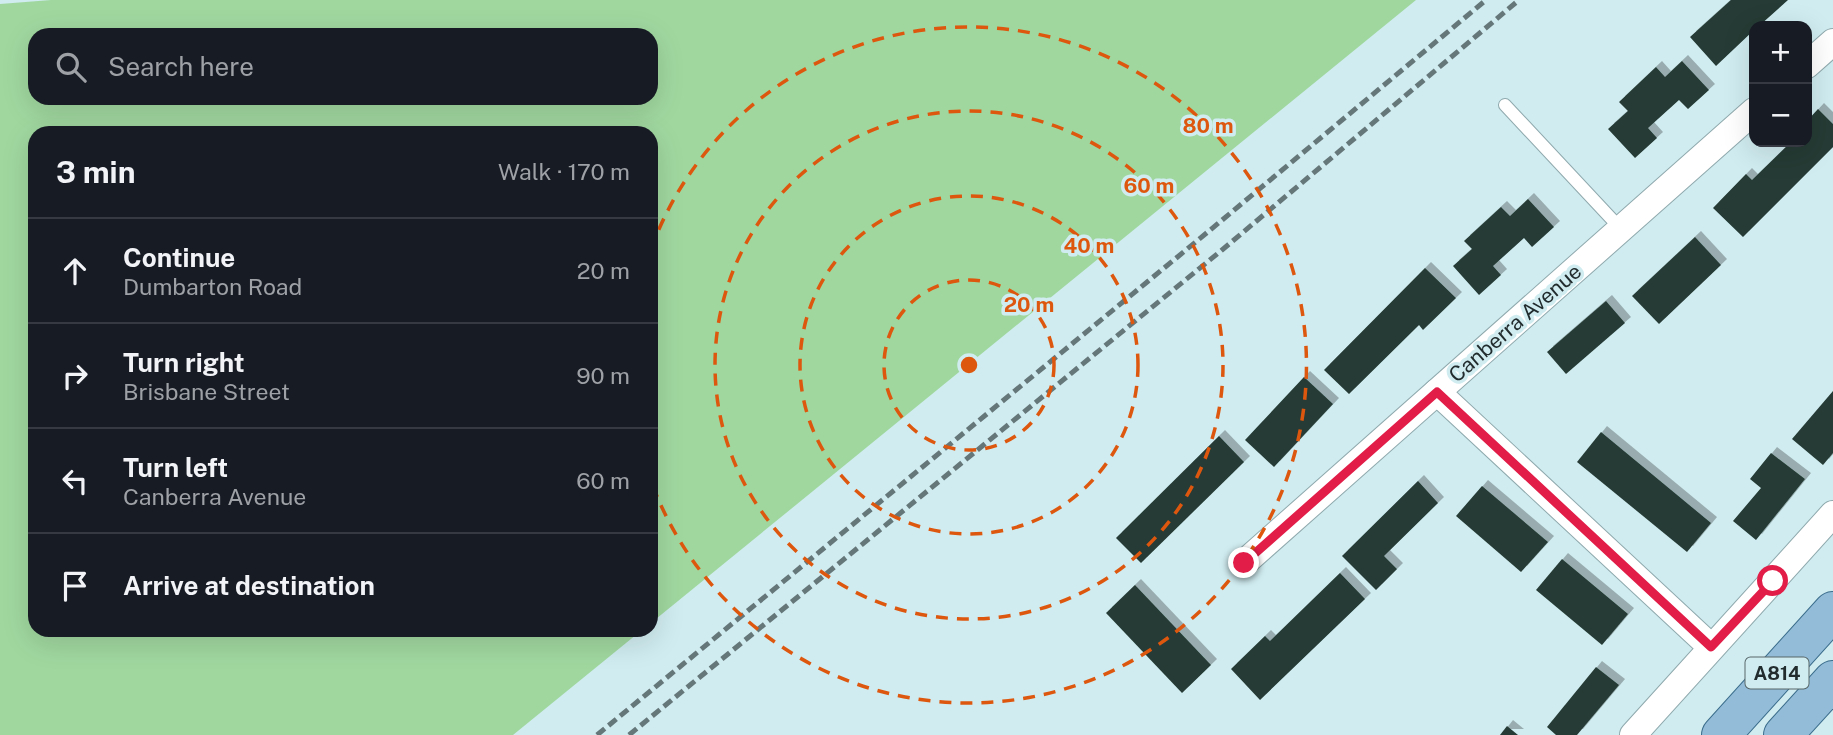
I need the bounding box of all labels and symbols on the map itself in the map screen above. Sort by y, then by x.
text: 80 m [1182,113,1234,138]
text: 60 m [1124,173,1174,198]
text: 40 m [1064,233,1114,258]
street label: Canberra Avenue [1444,259,1586,387]
text: 20 m [1004,292,1054,317]
centre of rings [957,353,981,377]
route end [1228,547,1259,578]
route start [1757,565,1788,596]
road number: A814 [1746,658,1809,688]

